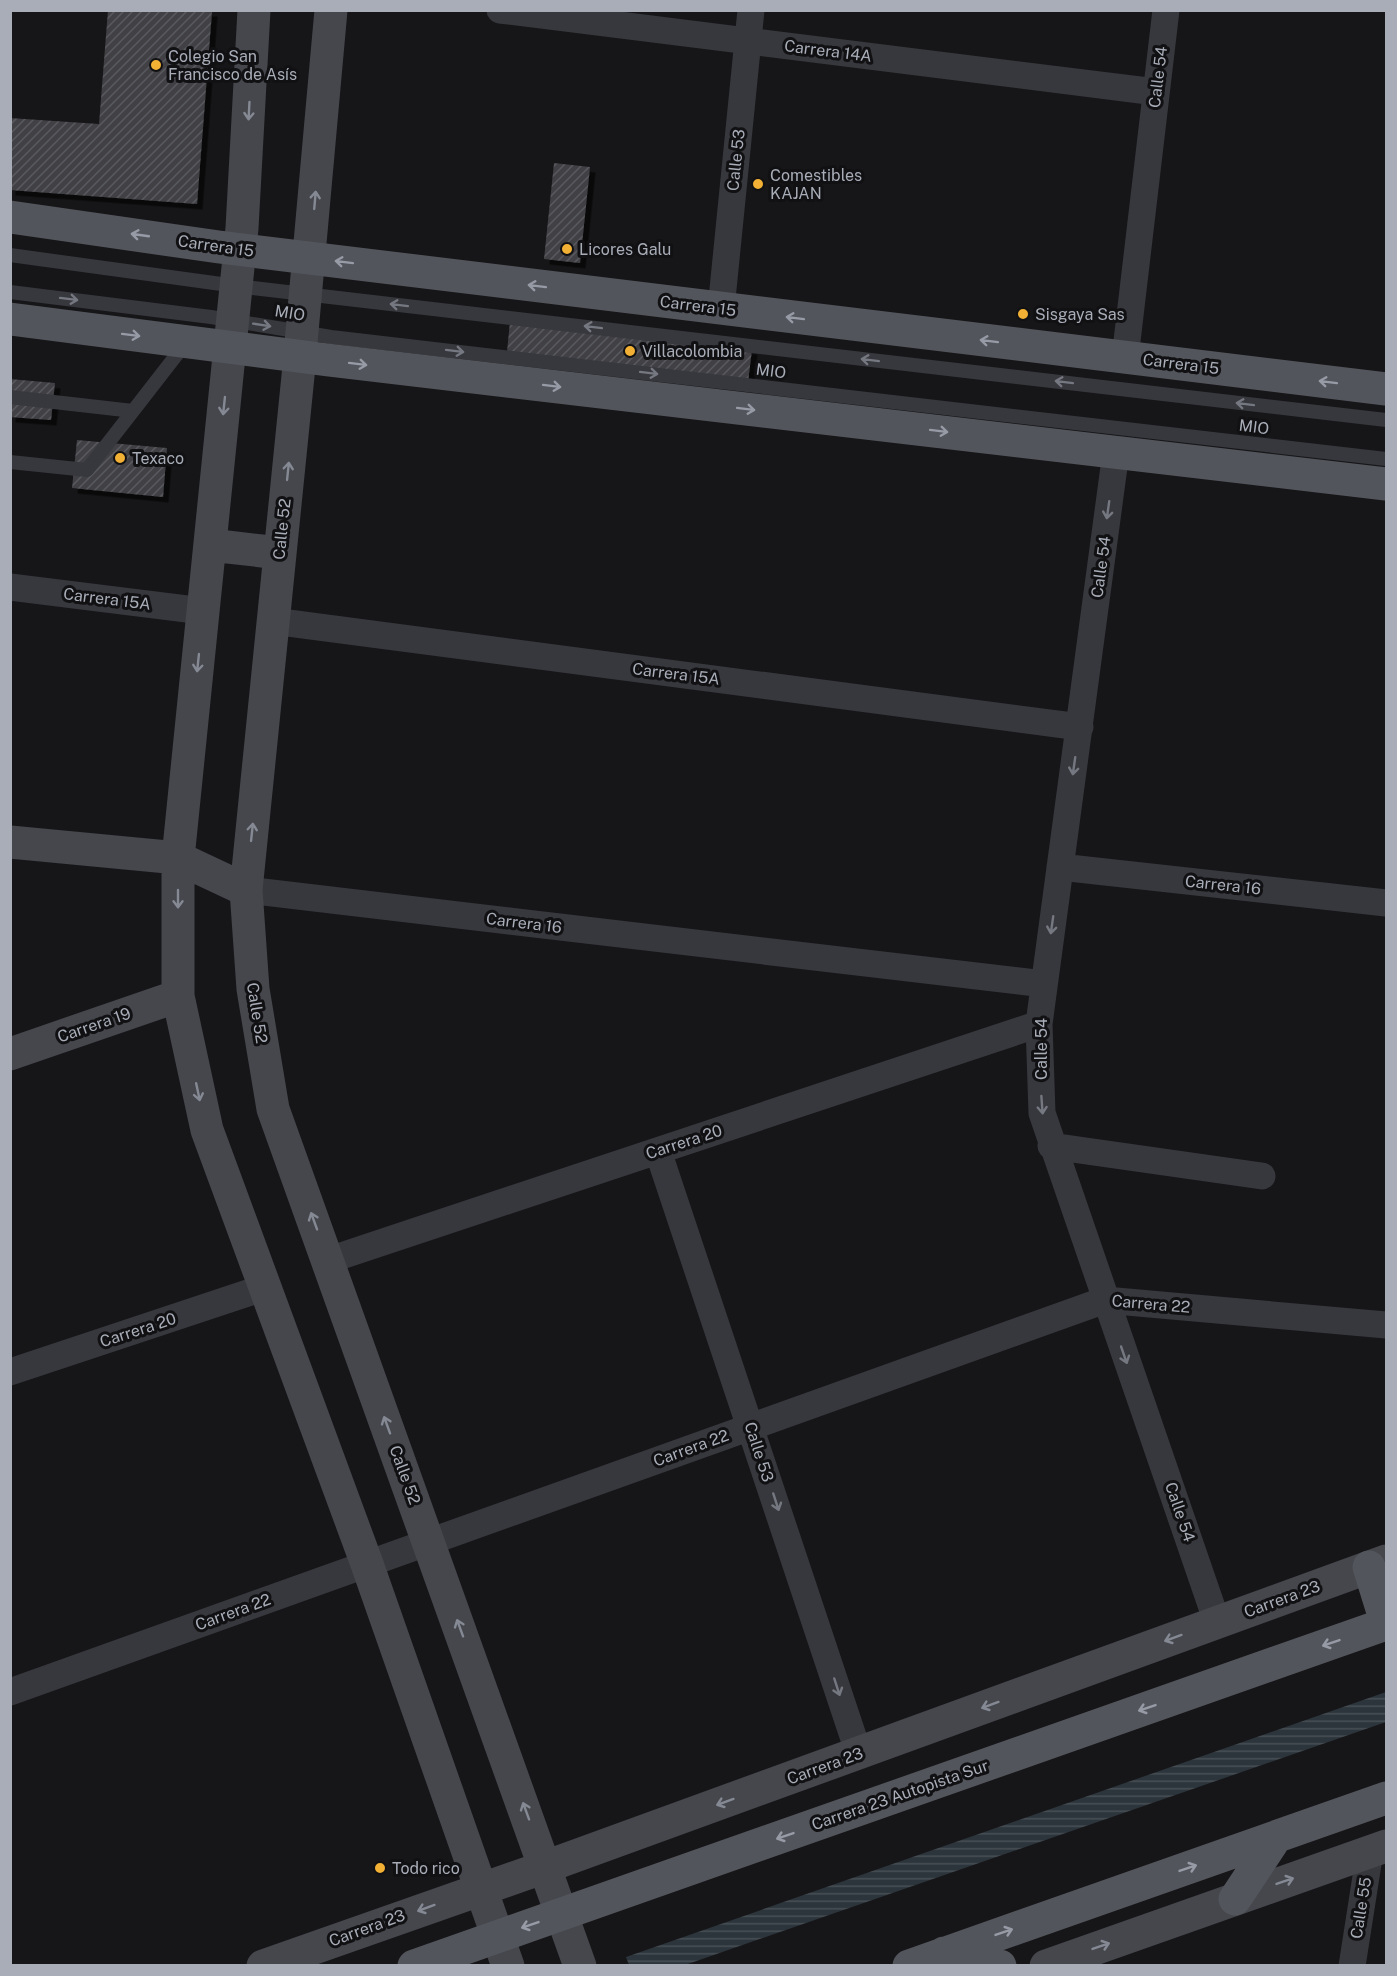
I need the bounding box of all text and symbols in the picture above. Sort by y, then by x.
street label: Carrera 14A [783,36,873,66]
street label: Calle 54 [1145,45,1171,109]
place label: Colegio San Francisco de Asís [168,47,297,84]
marker: Colegio San Francisco de Asís [149,58,163,72]
one-way arrow [243,100,254,120]
street label: Calle 53 [723,128,749,192]
place label: Comestibles KAJAN [770,166,862,203]
marker: Comestibles KAJAN [751,177,765,191]
one-way arrow [310,190,321,210]
one-way arrow [131,230,150,241]
street label: Carrera 15 [177,231,255,261]
place label: Licores Galu [579,240,671,259]
marker: Licores Galu [560,242,574,256]
one-way arrow [335,256,354,267]
one-way arrow [528,281,548,292]
street label: Carrera 15 [659,292,737,320]
one-way arrow [58,294,78,305]
one-way arrow [390,299,410,310]
street label: MIO [273,301,307,325]
place label: Sisgaya Sas [1035,305,1125,324]
marker: Sisgaya Sas [1016,307,1030,321]
one-way arrow [786,312,806,323]
one-way arrow [251,320,271,331]
one-way arrow [584,322,604,333]
one-way arrow [121,330,140,341]
one-way arrow [979,336,999,347]
place label: Villacolombia [642,342,742,361]
marker: Villacolombia [623,344,637,358]
one-way arrow [445,346,464,357]
street label: Carrera 15 [1142,350,1220,378]
one-way arrow [861,354,881,365]
one-way arrow [348,358,368,369]
street label: MIO [755,360,787,382]
one-way arrow [638,368,658,379]
one-way arrow [1319,376,1339,387]
one-way arrow [1054,377,1074,388]
one-way arrow [542,381,561,392]
one-way arrow [218,396,229,416]
one-way arrow [1236,398,1255,409]
one-way arrow [735,403,755,414]
street label: MIO [1238,416,1270,438]
one-way arrow [929,426,949,437]
place label: Texaco [132,449,184,468]
marker: Texaco [113,451,127,465]
one-way arrow [283,461,294,481]
street label: Calle 52 [269,497,295,561]
one-way arrow [1103,500,1114,519]
street label: Calle 54 [1087,535,1115,599]
street label: Carrera 15A [62,584,152,614]
one-way arrow [192,653,203,673]
street label: Carrera 15A [631,659,721,689]
one-way arrow [1069,755,1080,775]
one-way arrow [247,822,258,842]
street label: Carrera 16 [1184,872,1262,898]
one-way arrow [172,889,184,909]
street label: Carrera 16 [485,909,563,937]
one-way arrow [1046,914,1057,934]
street label: Calle 52 [243,981,271,1045]
street label: Carrera 19 [55,1004,133,1046]
street label: Calle 54 [1032,1018,1051,1080]
one-way arrow [193,1082,205,1101]
one-way arrow [1037,1095,1048,1114]
street label: Carrera 20 [643,1121,725,1163]
one-way arrow [308,1212,319,1231]
street label: Carrera 22 [1111,1291,1191,1317]
street label: Carrera 20 [97,1309,179,1351]
one-way arrow [1120,1345,1131,1364]
one-way arrow [380,1416,391,1435]
street label: Calle 53 [740,1420,778,1484]
street label: Carrera 22 [651,1426,731,1470]
street label: Calle 52 [386,1443,424,1507]
street label: Calle 54 [1161,1480,1199,1544]
one-way arrow [771,1492,782,1511]
street label: Carrera 23 [1241,1576,1323,1622]
street label: Carrera 22 [193,1590,273,1634]
one-way arrow [453,1619,464,1638]
one-way arrow [1164,1633,1183,1644]
one-way arrow [1322,1639,1341,1650]
one-way arrow [832,1677,843,1696]
one-way arrow [981,1701,1000,1712]
one-way arrow [1139,1703,1157,1714]
street label: Carrera 23 [784,1743,866,1789]
street label: Carrera 23 Autopista Sur [809,1756,991,1834]
one-way arrow [717,1797,735,1808]
one-way arrow [520,1802,531,1821]
one-way arrow [776,1831,795,1842]
place label: Todo rico [392,1859,460,1878]
marker: Todo rico [373,1861,387,1875]
one-way arrow [1178,1861,1197,1872]
one-way arrow [1275,1875,1294,1886]
street label: Calle 55 [1347,1876,1375,1940]
one-way arrow [417,1903,436,1914]
street label: Carrera 23 [326,1905,408,1951]
one-way arrow [521,1921,540,1932]
one-way arrow [994,1926,1013,1937]
one-way arrow [1091,1940,1110,1951]

